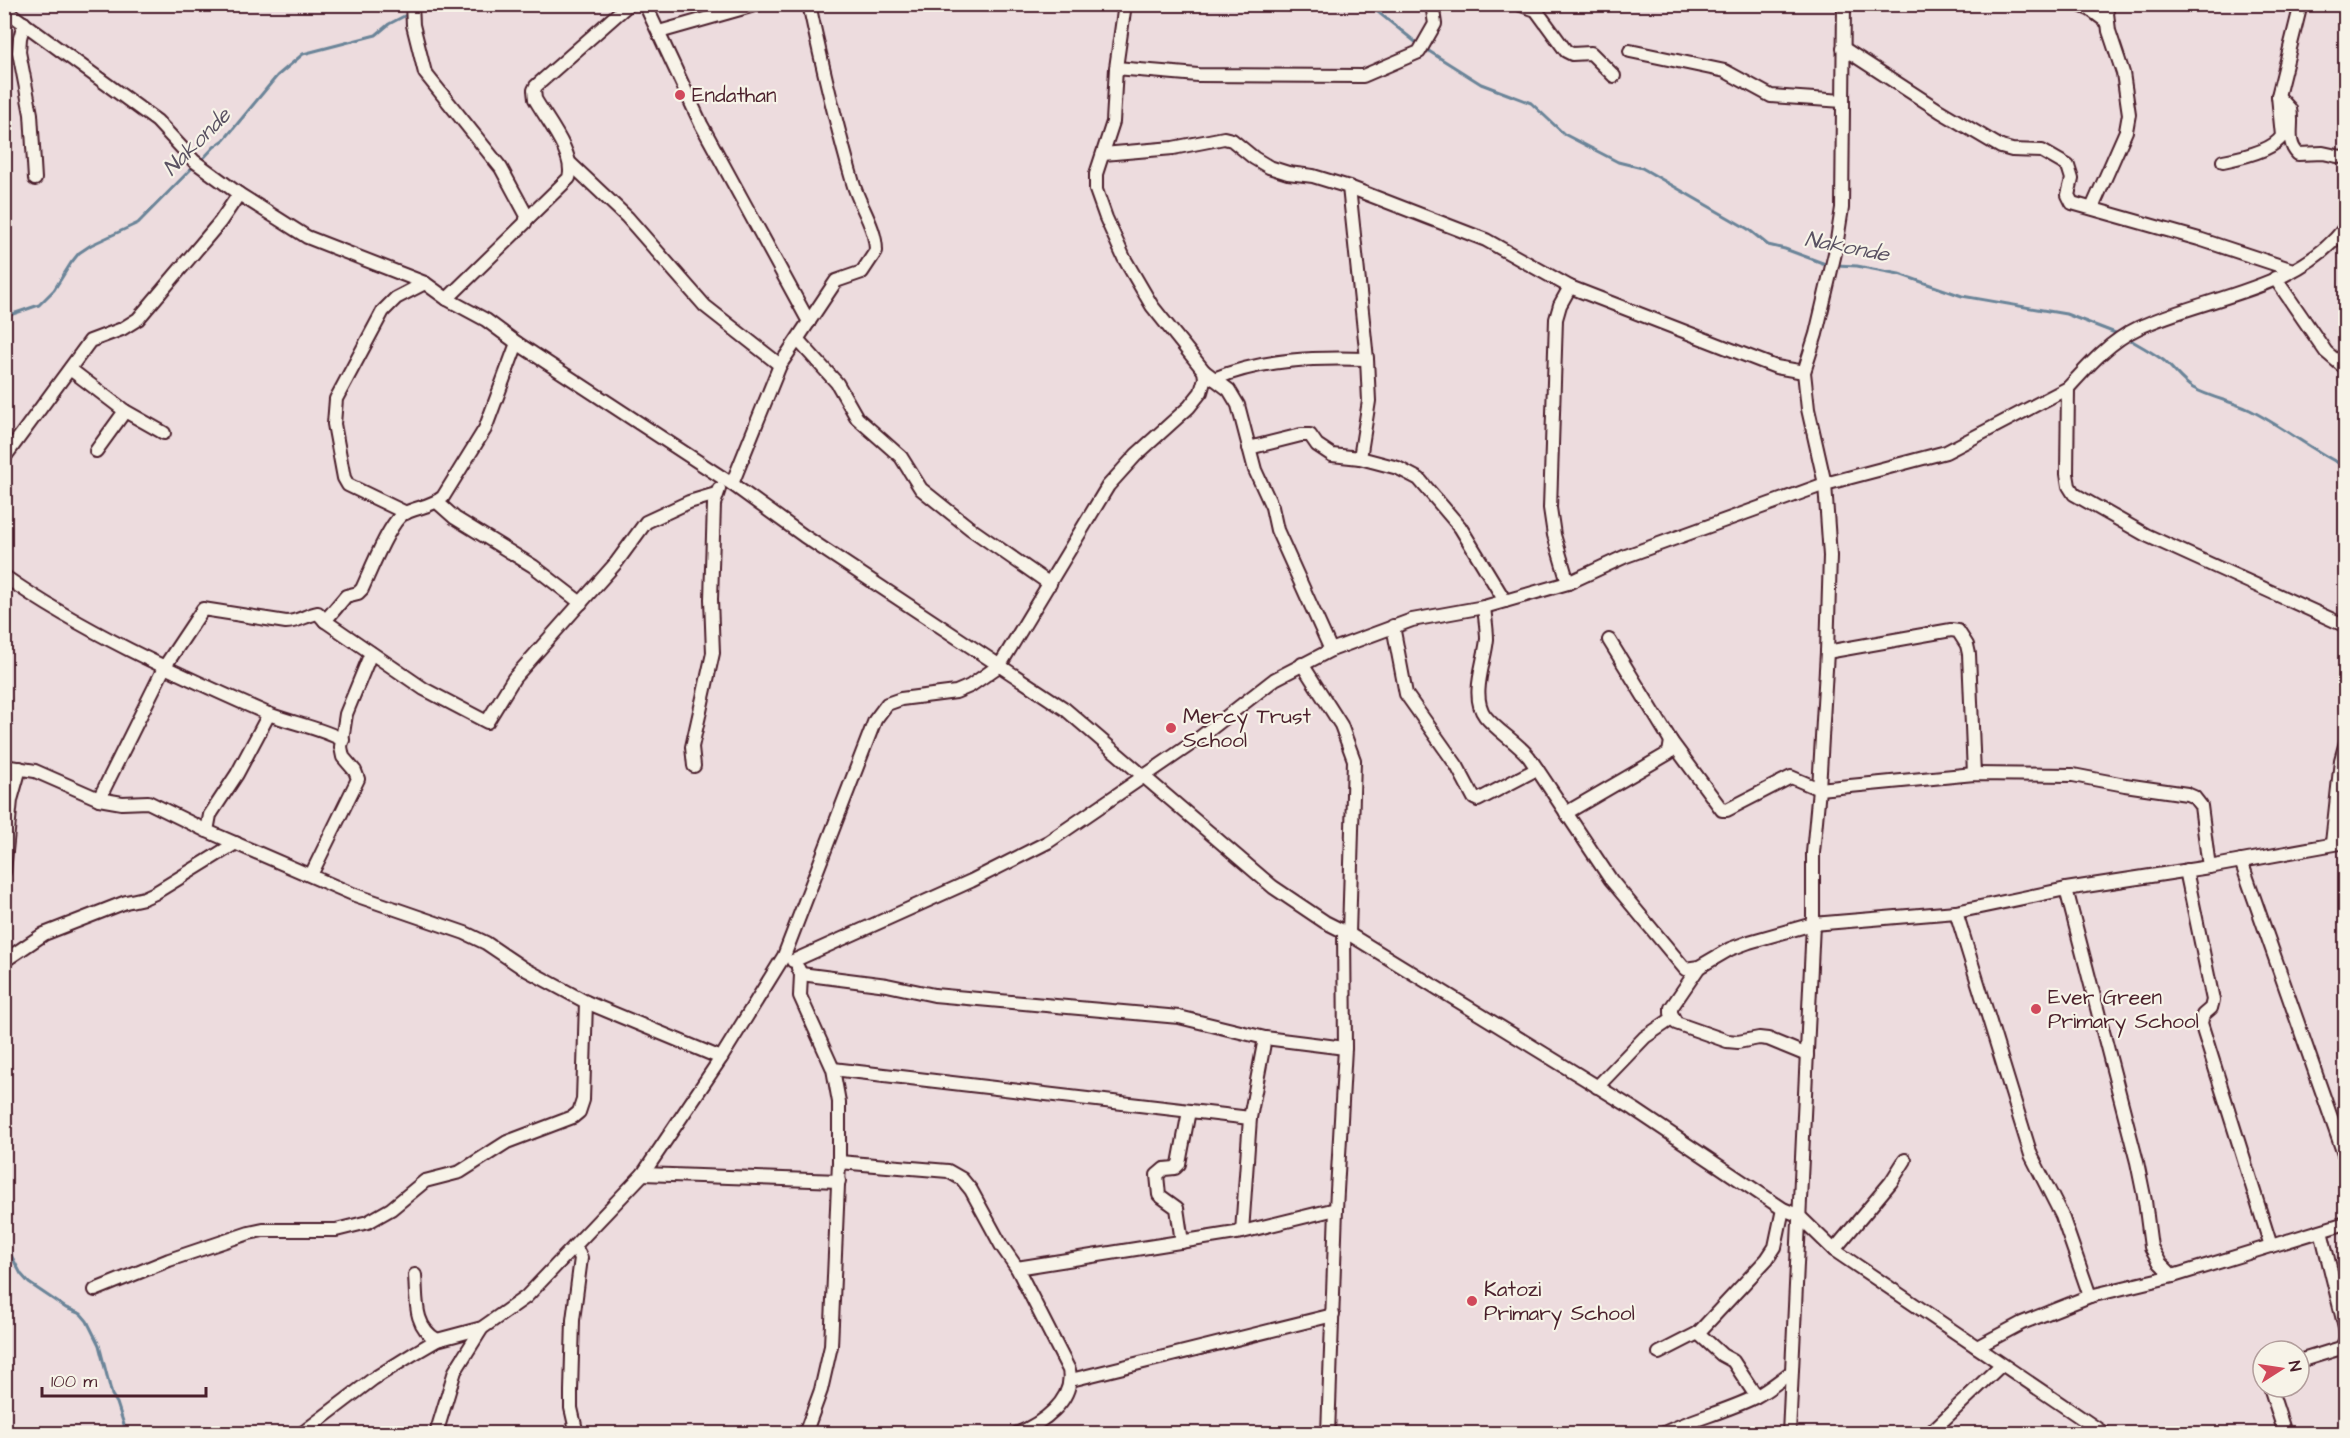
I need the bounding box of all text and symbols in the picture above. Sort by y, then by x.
place label: Endathan [692,81,776,110]
marker: Endathan [673,88,687,102]
water label: Nakonde [156,100,239,183]
water label: Nakonde [1802,224,1893,271]
place label: Mercy Trust School [1183,702,1311,755]
marker: Mercy Trust School [1164,721,1178,735]
place label: Ever Green Primary School [2048,983,2199,1038]
marker: Ever Green Primary School [2029,1002,2043,1016]
place label: Katozi Primary School [1484,1275,1635,1330]
marker: Katozi Primary School [1465,1294,1479,1308]
north arrow [2251,1339,2311,1399]
text: N [2283,1359,2306,1373]
scale bar [42,1360,206,1398]
text: 100 m [51,1369,97,1394]

